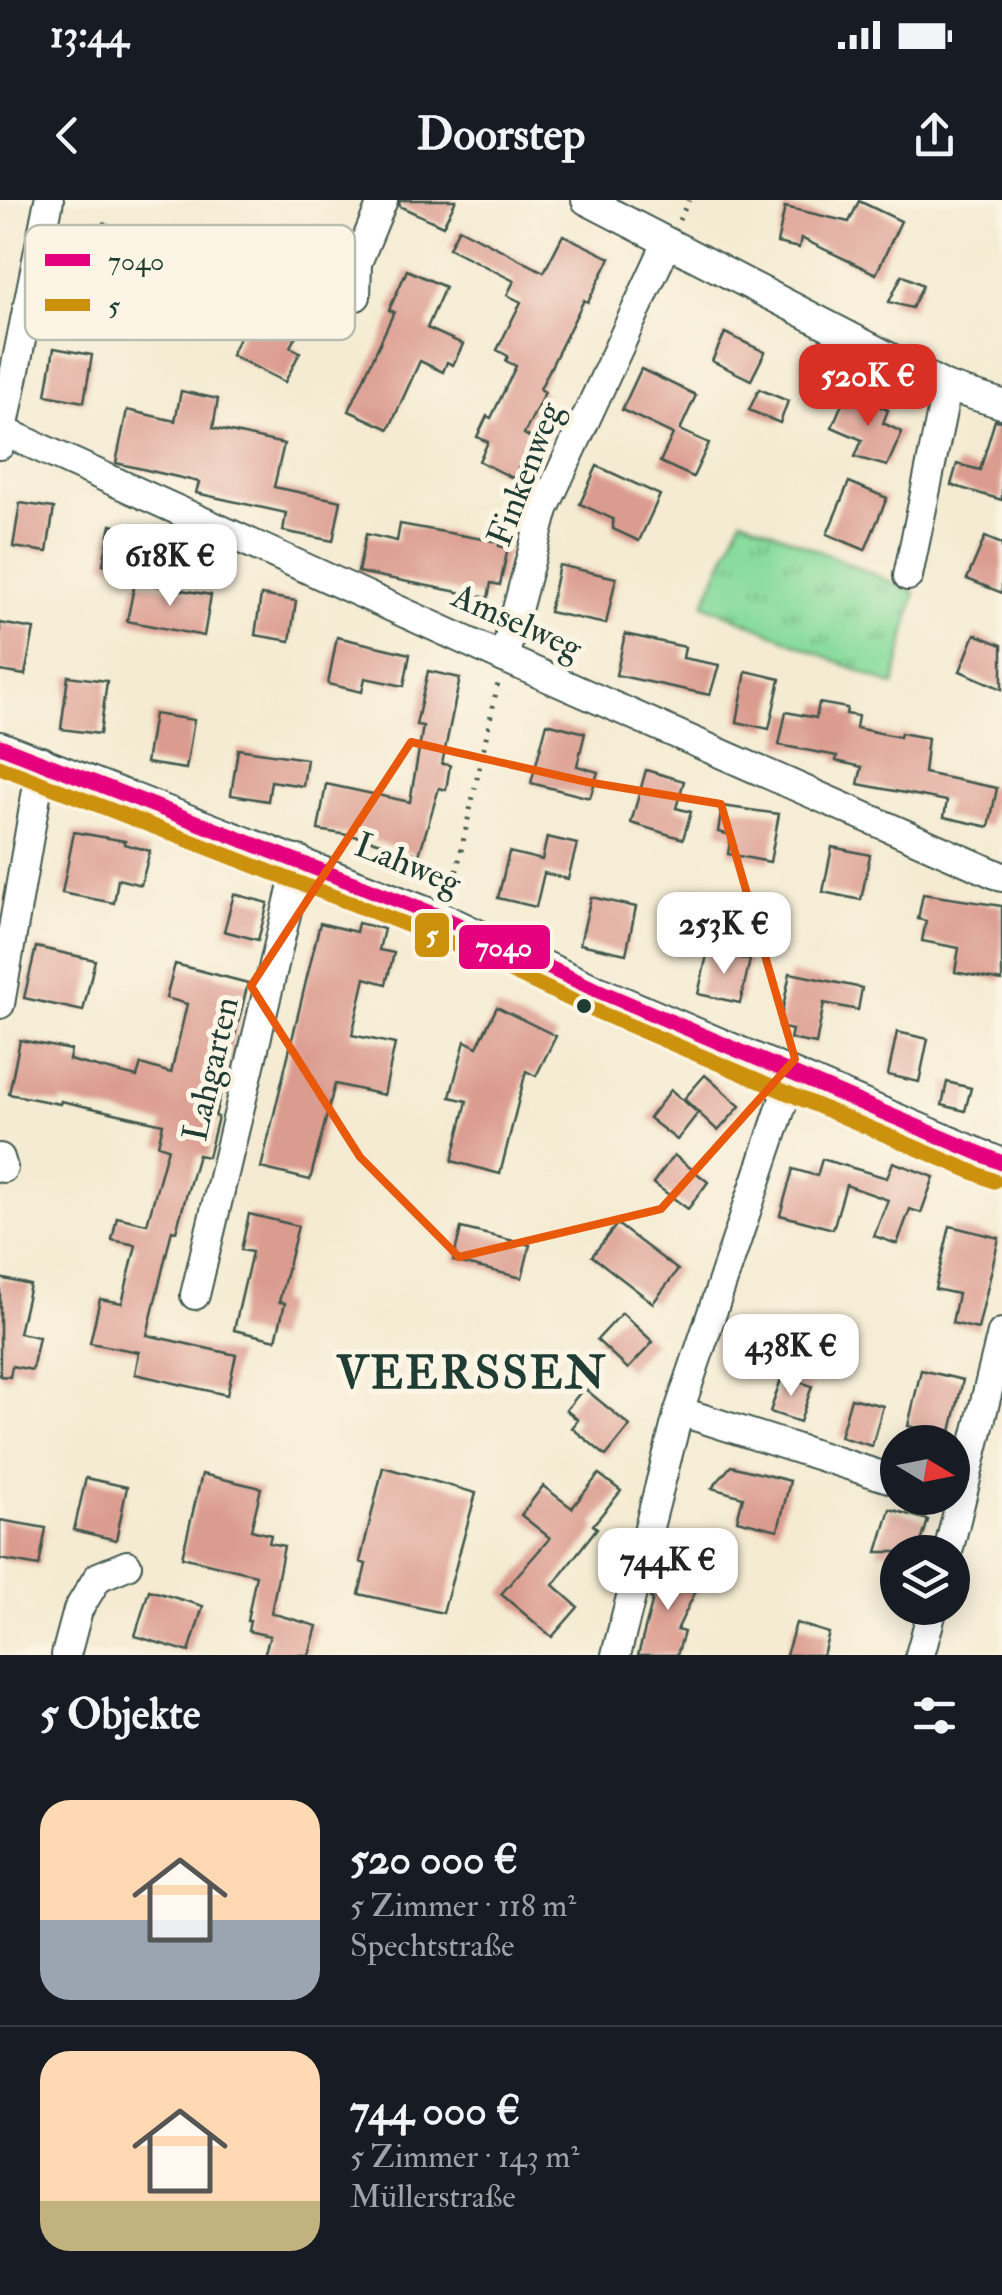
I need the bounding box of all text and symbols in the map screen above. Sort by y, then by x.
text: 13:44 [50,11,129,59]
text: Doorstep [417,107,585,163]
icon: back [40,108,95,163]
icon: share [907,108,962,163]
legend [25,225,355,340]
text: 7040 [108,244,164,279]
text: 5 [108,289,121,324]
pin: 520K € [787,344,949,429]
text: 520K € [821,356,915,396]
street label: Finkenweg [477,395,573,552]
pin: 618K € [89,524,251,609]
text: 618K € [125,536,215,576]
street label: Amselweg [444,573,590,670]
street label: Lahweg [348,823,468,905]
pin: 253K € [643,892,805,977]
text: 253K € [679,904,769,944]
line badge: 5 [413,911,451,959]
text: 5 [426,918,439,953]
line badge: 7040 [457,923,552,971]
text: 7040 [476,930,532,965]
street label: Lahgarten [173,993,249,1145]
unlabelled marker [574,996,594,1016]
pin: 438K € [710,1314,872,1399]
text: 438K € [745,1326,837,1366]
district label: VEERSSEN [335,1346,608,1402]
north arrow [880,1425,970,1515]
map controls [880,1425,970,1625]
pin: 744K € [587,1528,749,1613]
button: layers [880,1535,970,1625]
text: 744K € [620,1540,716,1580]
icon: filters [907,1688,962,1743]
text: 5 Objekte [40,1689,200,1741]
text: 520 000 € [350,1834,518,1886]
icon: home [120,1840,240,1960]
text: 5 Zimmer · 118 m² [350,1886,576,1926]
text: Spechtstraße [350,1926,514,1966]
text: 744 000 € [350,2085,520,2137]
icon: home [120,2091,240,2211]
text: 5 Zimmer · 143 m² [350,2137,579,2177]
text: Müllerstraße [350,2177,516,2217]

